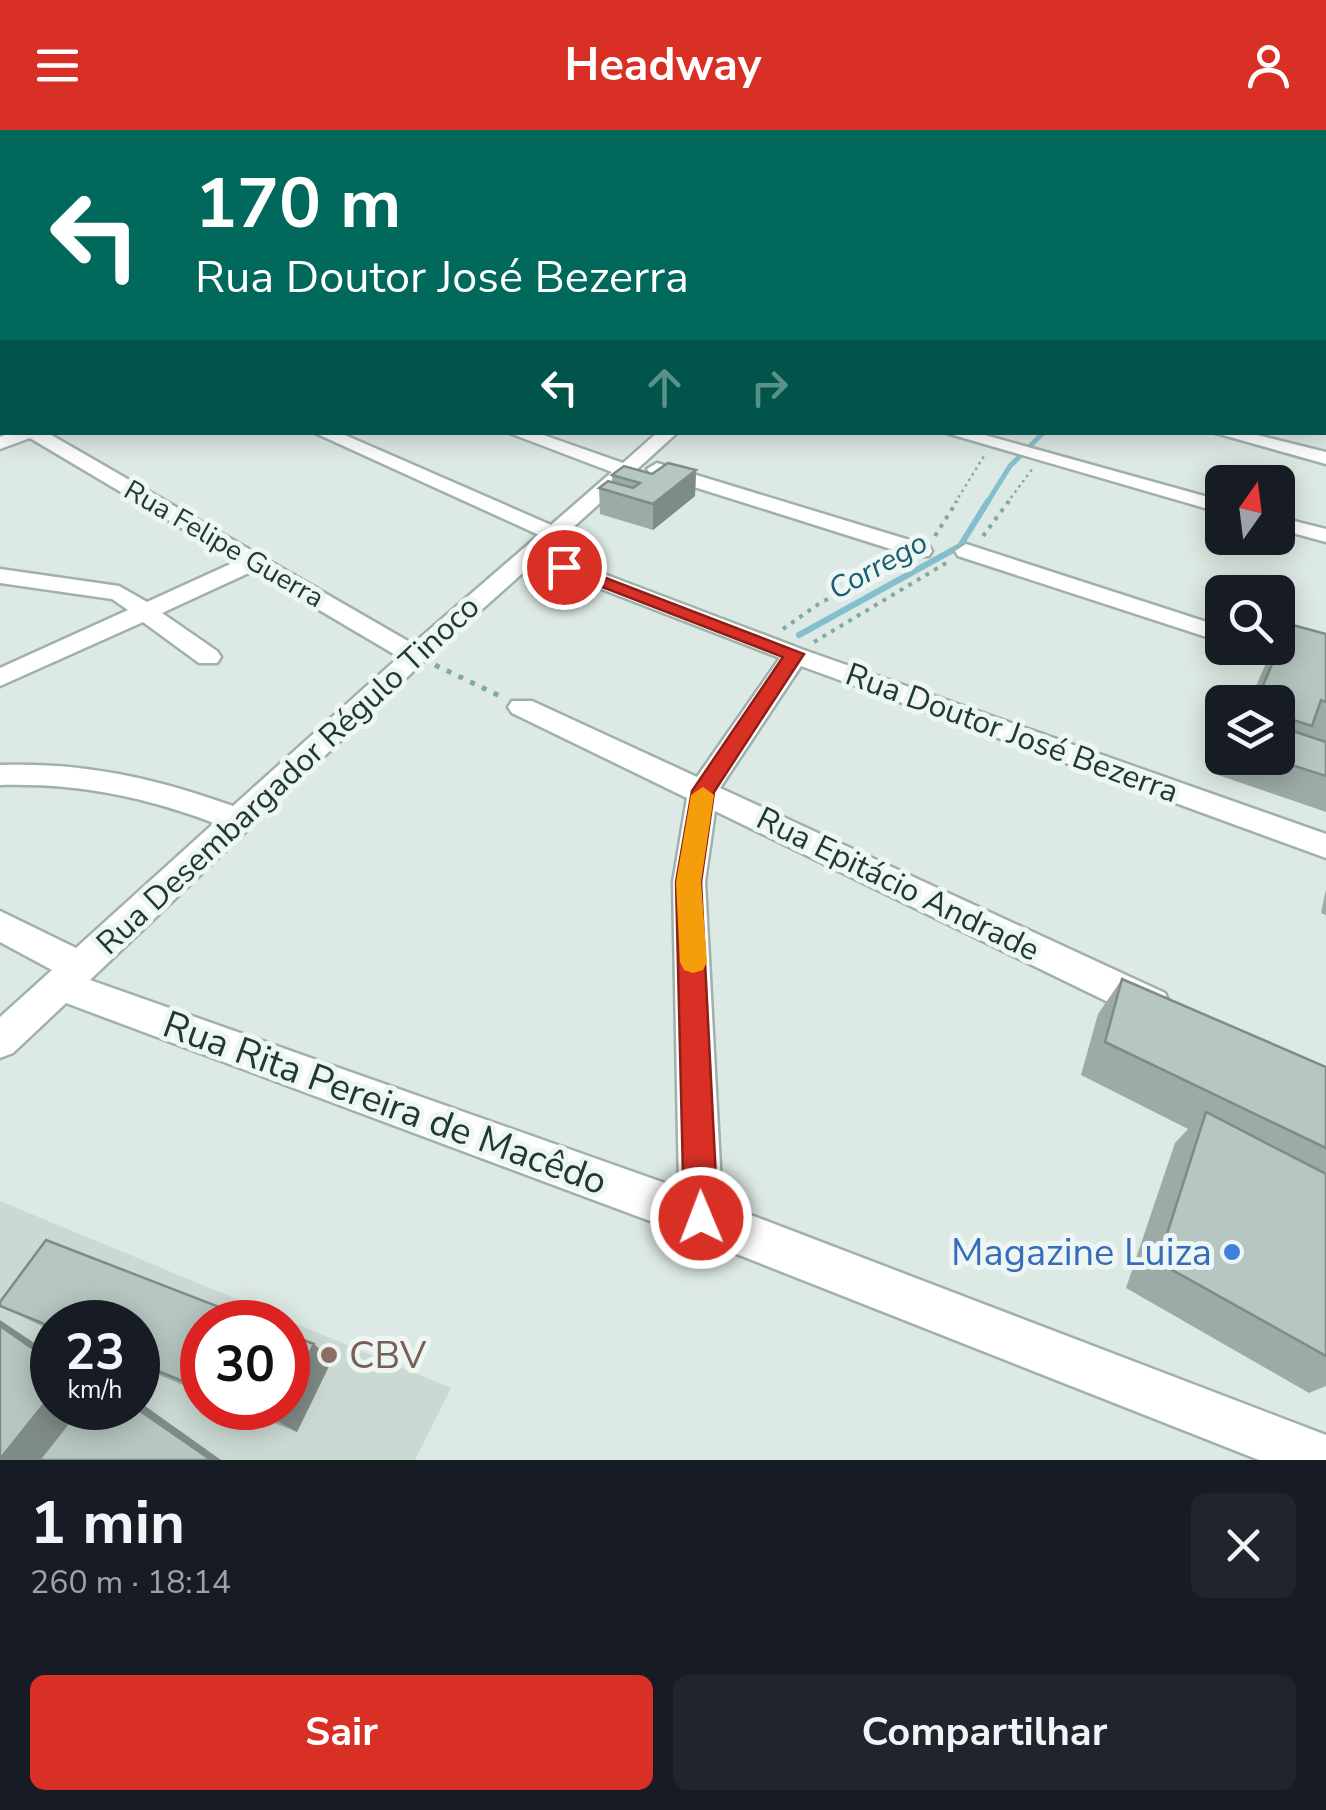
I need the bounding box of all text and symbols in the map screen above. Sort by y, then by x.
text: Headway [565,35,761,96]
icon: menu [30,38,85,93]
icon: person [1241,38,1296,93]
text: 170 m [195,156,401,252]
icon: left [30,170,160,300]
text: Rua Doutor José Bezerra [195,247,689,308]
icon: left [532,360,587,415]
icon: ahead [637,360,692,415]
icon: right [742,360,797,415]
north arrow [1205,465,1295,555]
map controls [1205,465,1295,775]
street label: Rua Felipe Guerra [117,471,331,617]
water label: Corrego [821,522,935,610]
pin [522,525,607,610]
icon: arrive [537,540,592,595]
button: search [1205,575,1295,665]
street label: Rua Desembargador Régulo Tinoco [87,586,489,964]
street label: Rua Doutor José Bezerra [840,653,1184,813]
button: layers [1205,685,1295,775]
street label: Rua Epitácio Andrade [749,797,1047,971]
street label: Rua Rita Pereira de Macêdo [156,999,614,1207]
position arrow [649,1166,753,1270]
place label: Magazine Luiza [951,1227,1212,1278]
marker: Magazine Luiza [1221,1241,1243,1263]
speed limit sign: 30 [180,1300,310,1430]
text: 23 [65,1318,125,1387]
place label: CBV [349,1330,427,1381]
marker: CBV [318,1344,340,1366]
text: km/h [67,1373,123,1407]
text: 1 min [30,1482,185,1564]
button: close [1191,1493,1296,1598]
text: 260 m · 18:14 [30,1561,231,1604]
button: Sair [30,1675,653,1790]
button: Compartilhar [673,1675,1296,1790]

